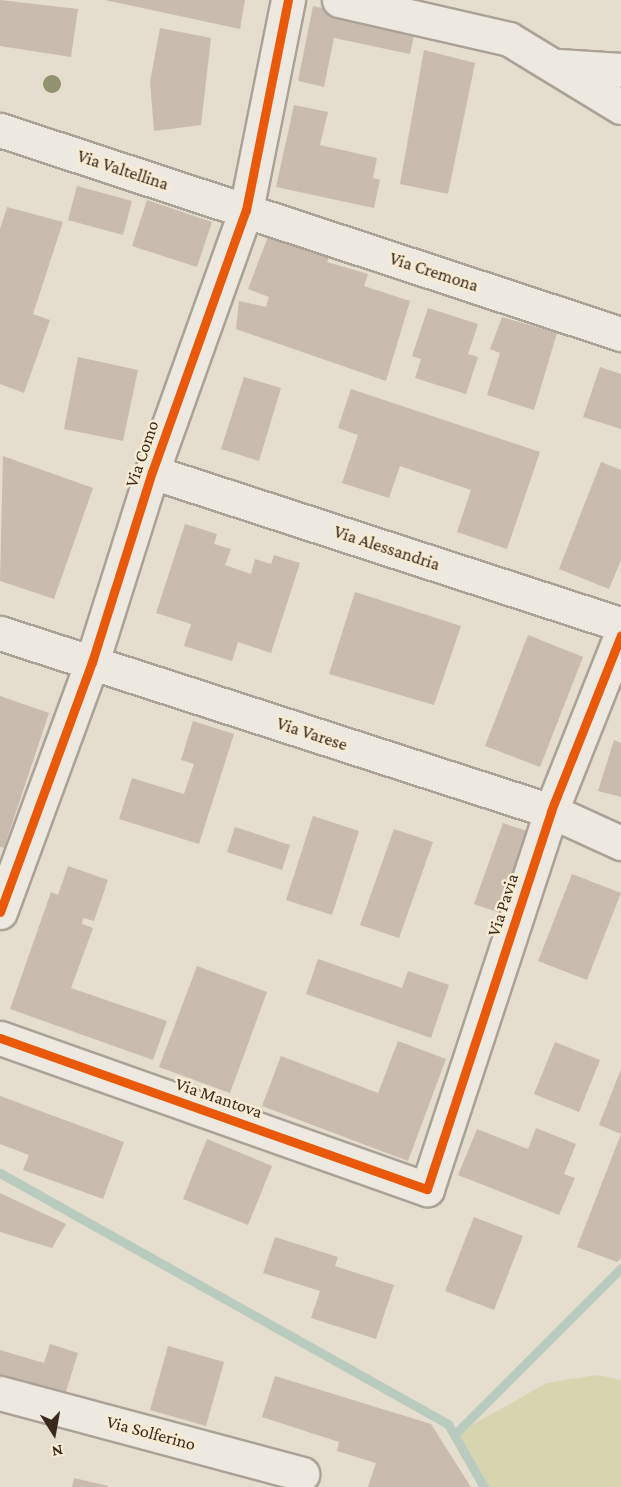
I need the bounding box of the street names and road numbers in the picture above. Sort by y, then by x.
street label: Via Valtellina [75,145,171,195]
street label: Via Cremona [387,247,481,297]
street label: Via Como [121,418,163,490]
street label: Via Alessandria [331,521,443,575]
street label: Via Varese [274,712,350,756]
street label: Via Pavia [483,871,523,939]
street label: Via Mantova [173,1073,265,1123]
street label: Via Solferino [104,1411,198,1455]

